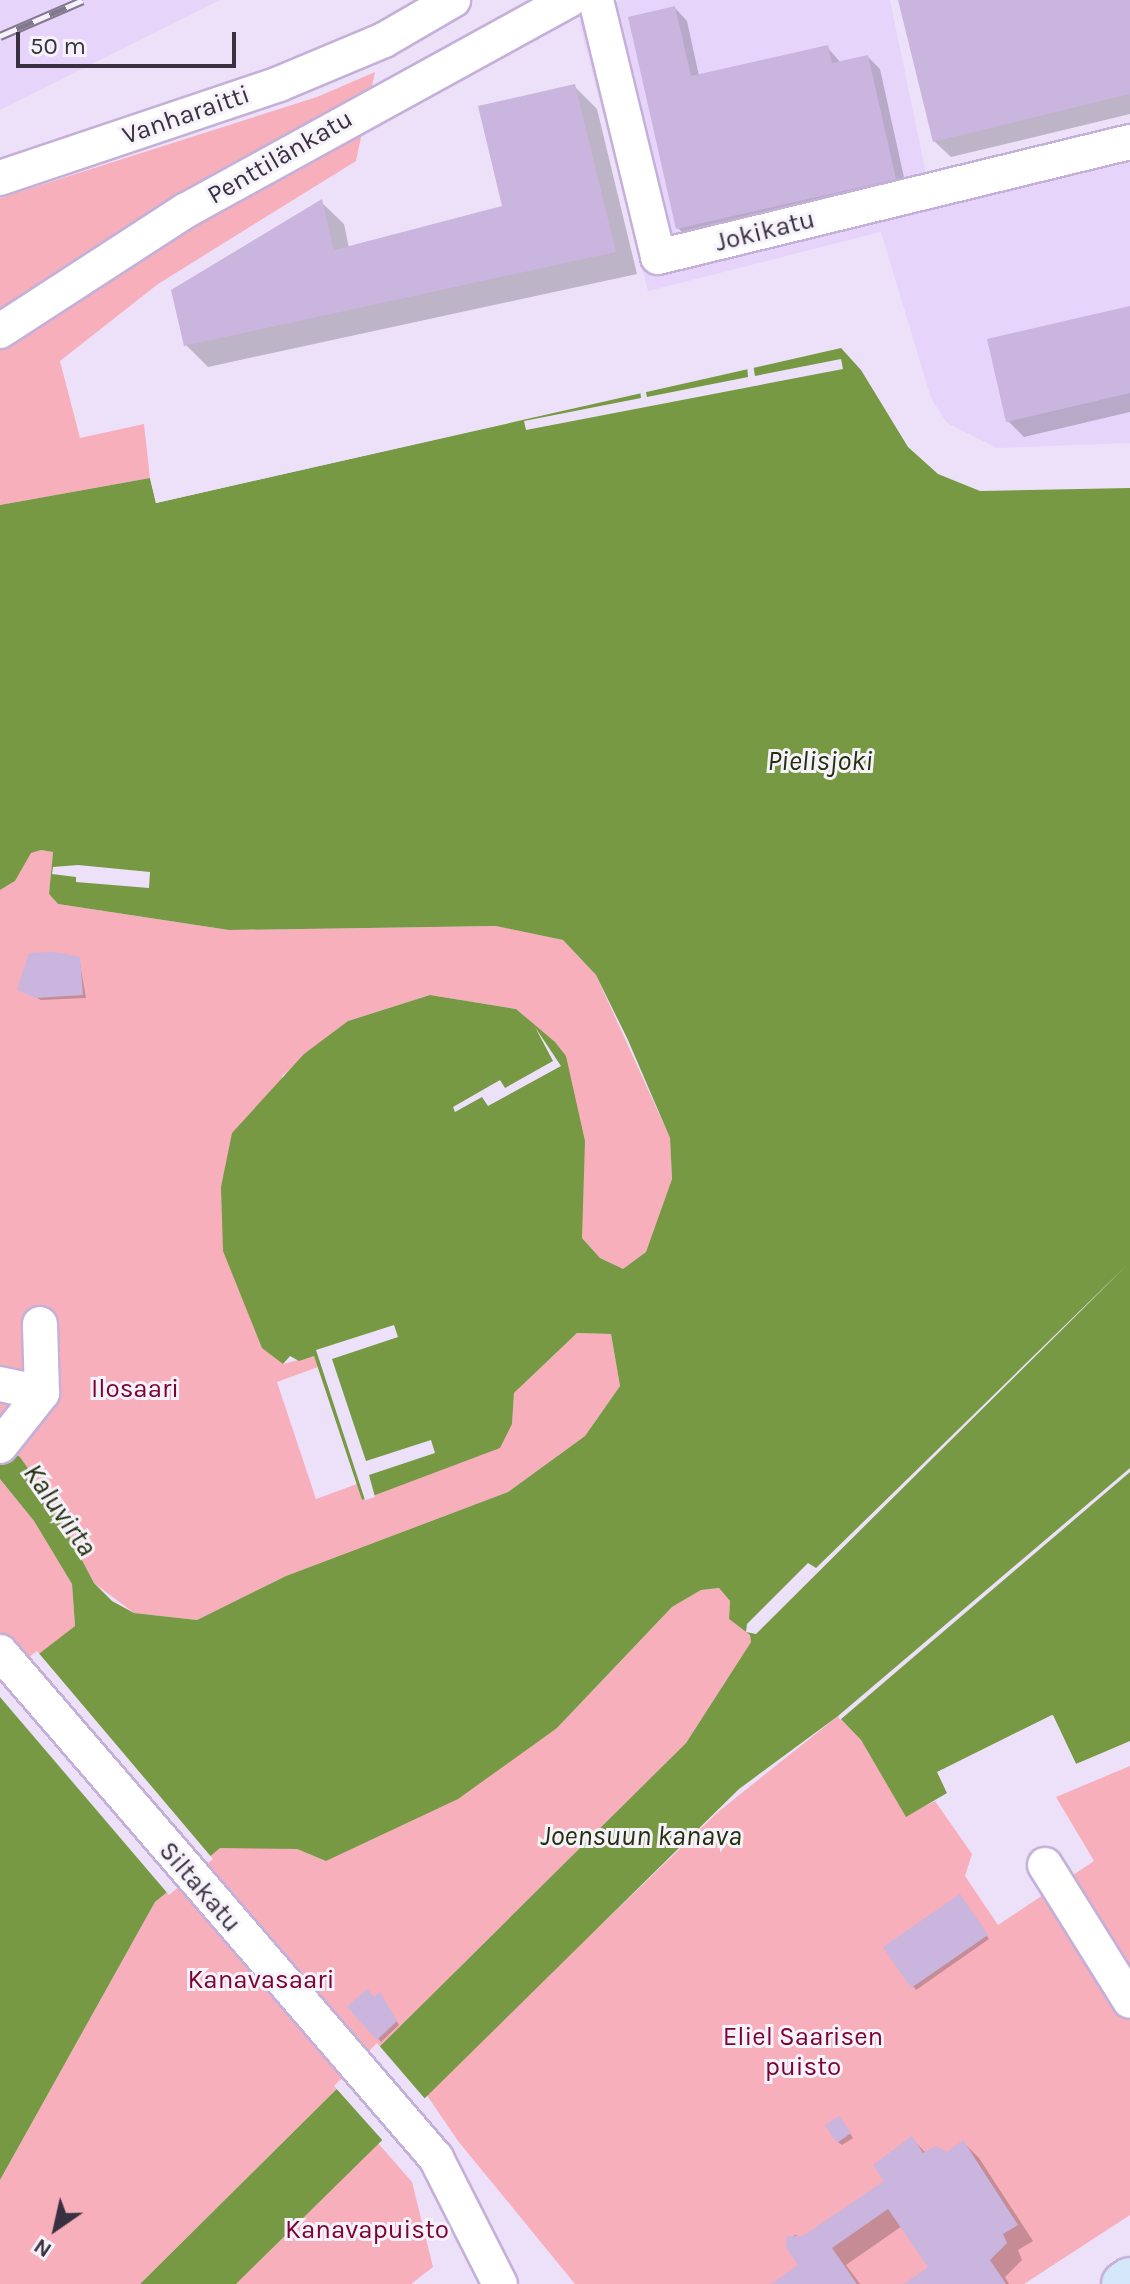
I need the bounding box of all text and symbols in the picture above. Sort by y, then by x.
scale bar [20,16,240,66]
text: 50 m [30,32,86,60]
street label: Vanharaitti [118,79,254,151]
street label: Penttilänkatu [202,103,358,211]
street label: Jokikatu [712,204,818,258]
water label: Pielisjoki [767,744,873,778]
park label: Ilosaari [91,1373,179,1405]
water label: Kaluvirta [16,1457,104,1563]
water label: Joensuun kanava [540,1819,742,1853]
street label: Siltakatu [152,1836,248,1938]
park label: Kanavasaari [188,1964,334,1996]
park label: Eliel Saarisen puisto [723,2021,883,2082]
north arrow [16,2188,96,2268]
park label: Kanavapuisto [285,2214,449,2246]
text: N [29,2233,56,2263]

